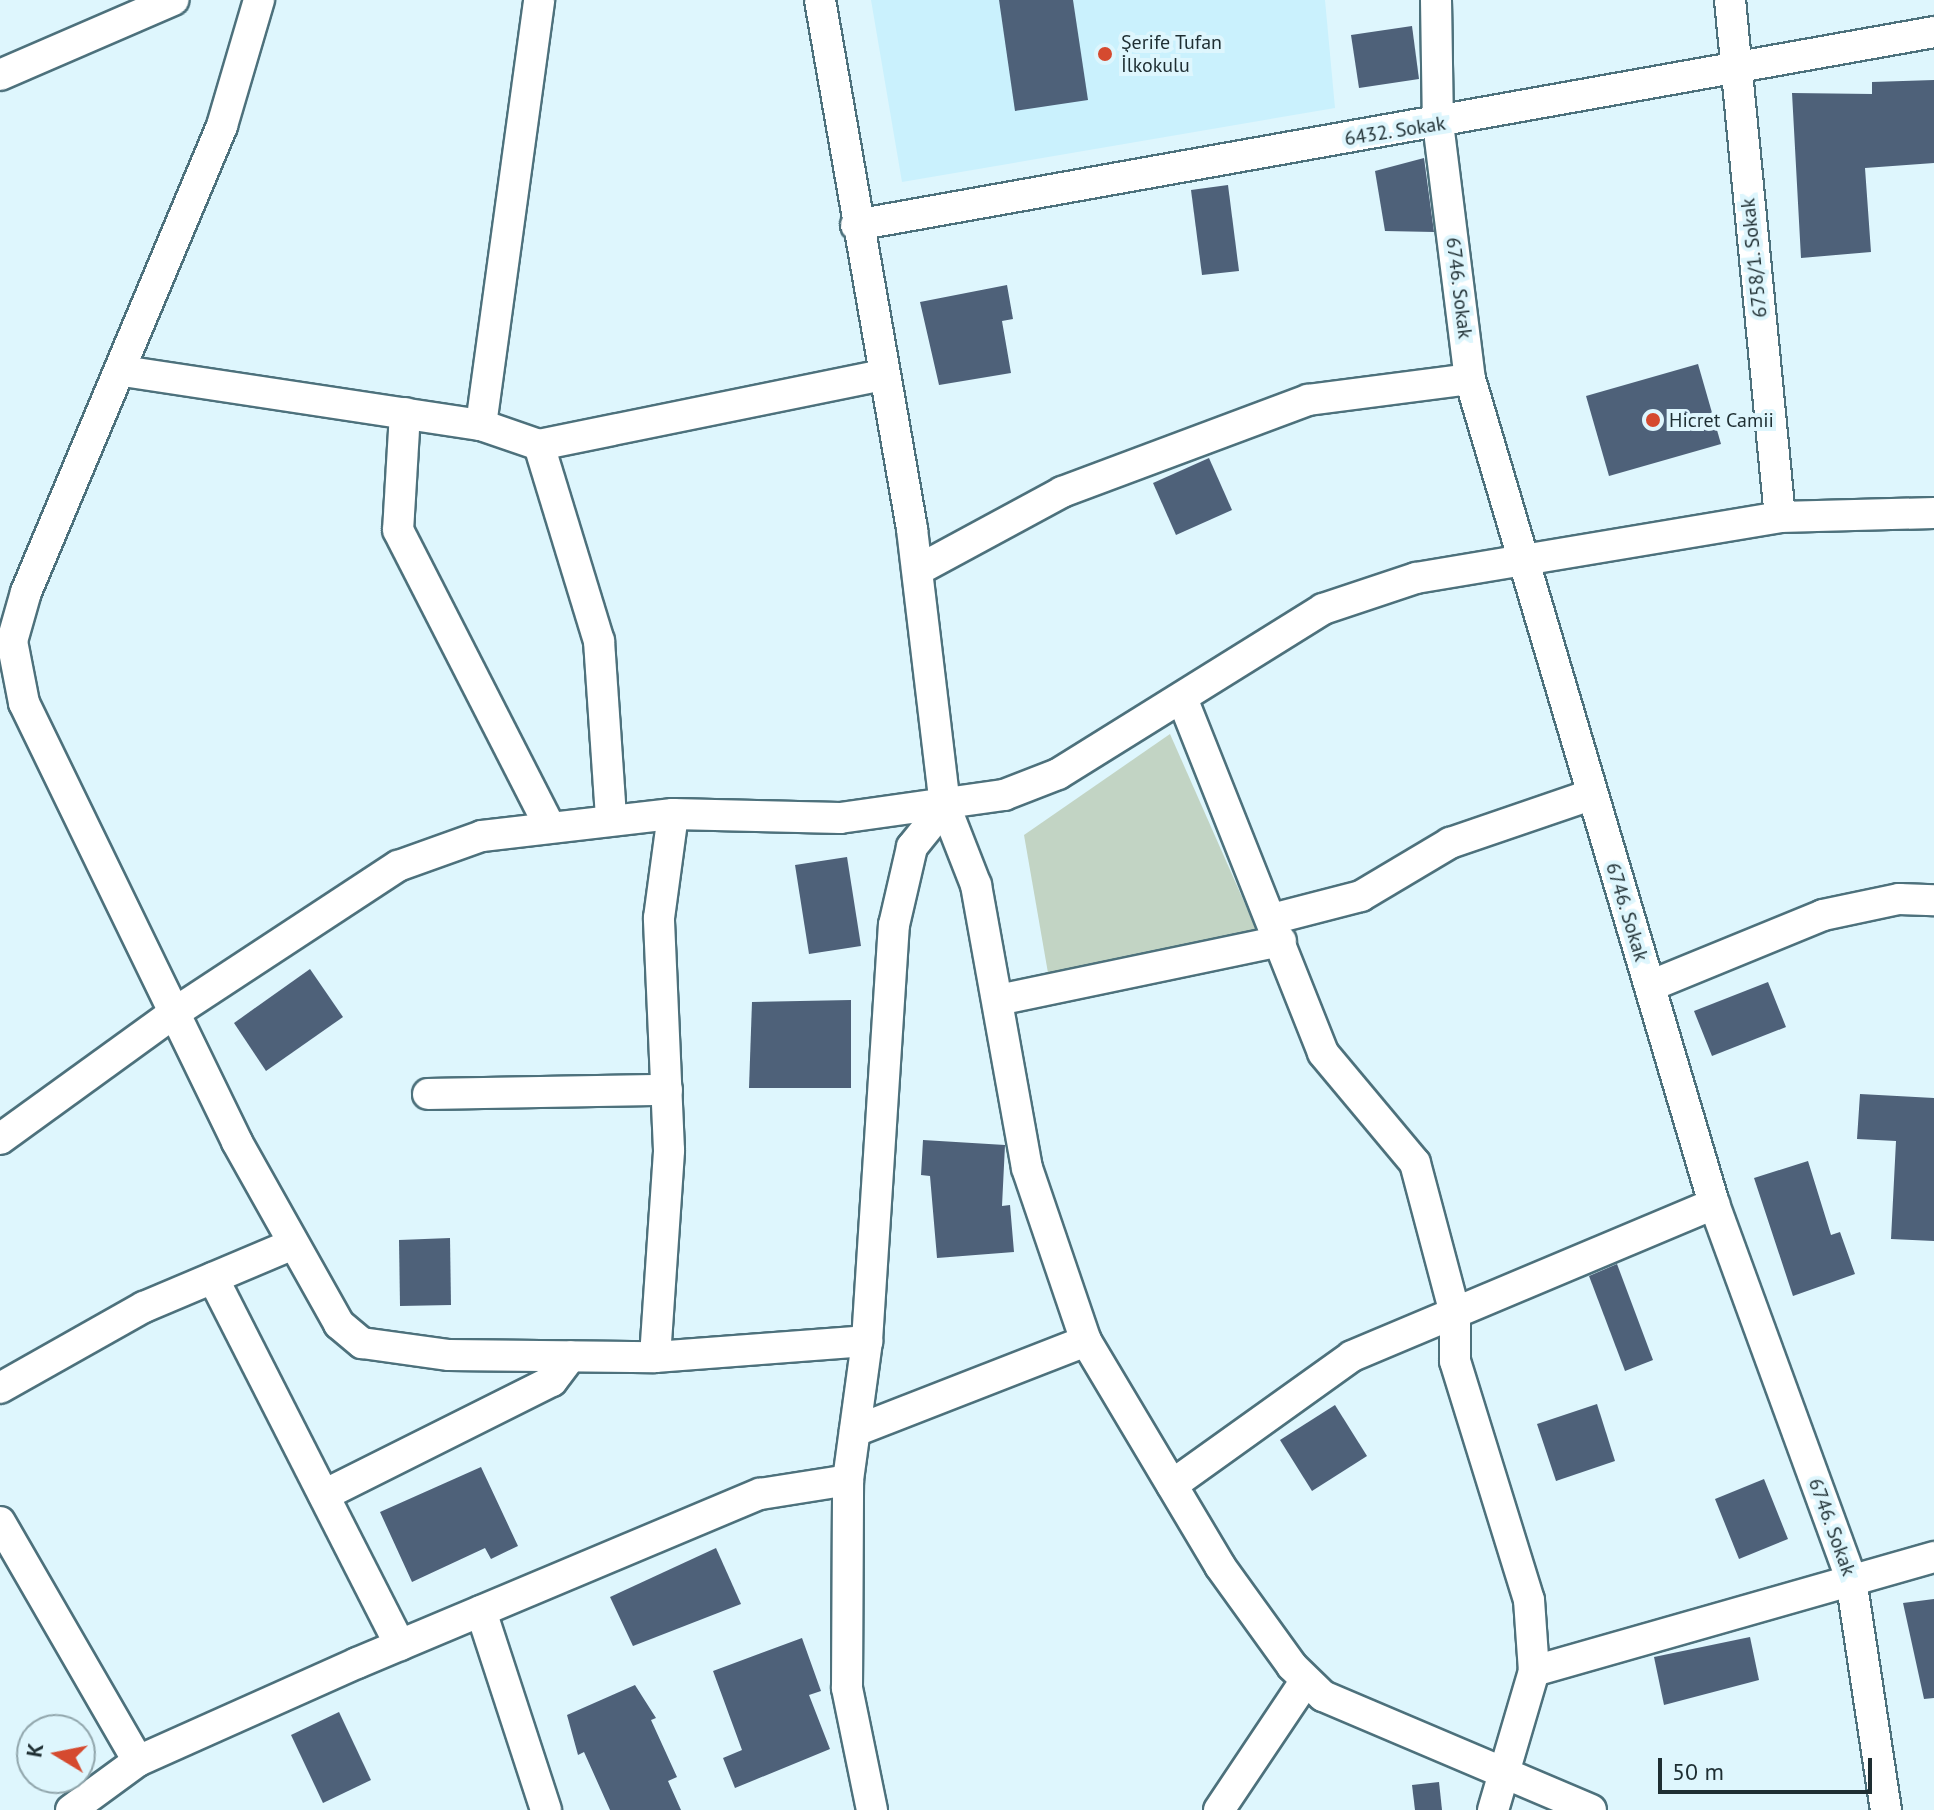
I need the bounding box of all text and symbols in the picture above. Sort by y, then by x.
place label: Şerife Tufan İlkokulu [1121,30,1223,77]
marker: Şerife Tufan İlkokulu [1096,45,1114,63]
street label: 6432. Sokak [1342,111,1448,151]
street label: 6758/1. Sokak [1736,196,1772,320]
street label: 6746. Sokak [1441,235,1477,341]
place label: Hicret Camii [1669,408,1774,432]
marker: Hicret Camii [1644,411,1662,429]
street label: 6746. Sokak [1600,859,1654,965]
street label: 6746. Sokak [1803,1474,1861,1580]
north arrow [16,1714,96,1794]
text: K [19,1741,49,1759]
scale bar [1662,1742,1876,1792]
text: 50 m [1672,1756,1724,1787]

